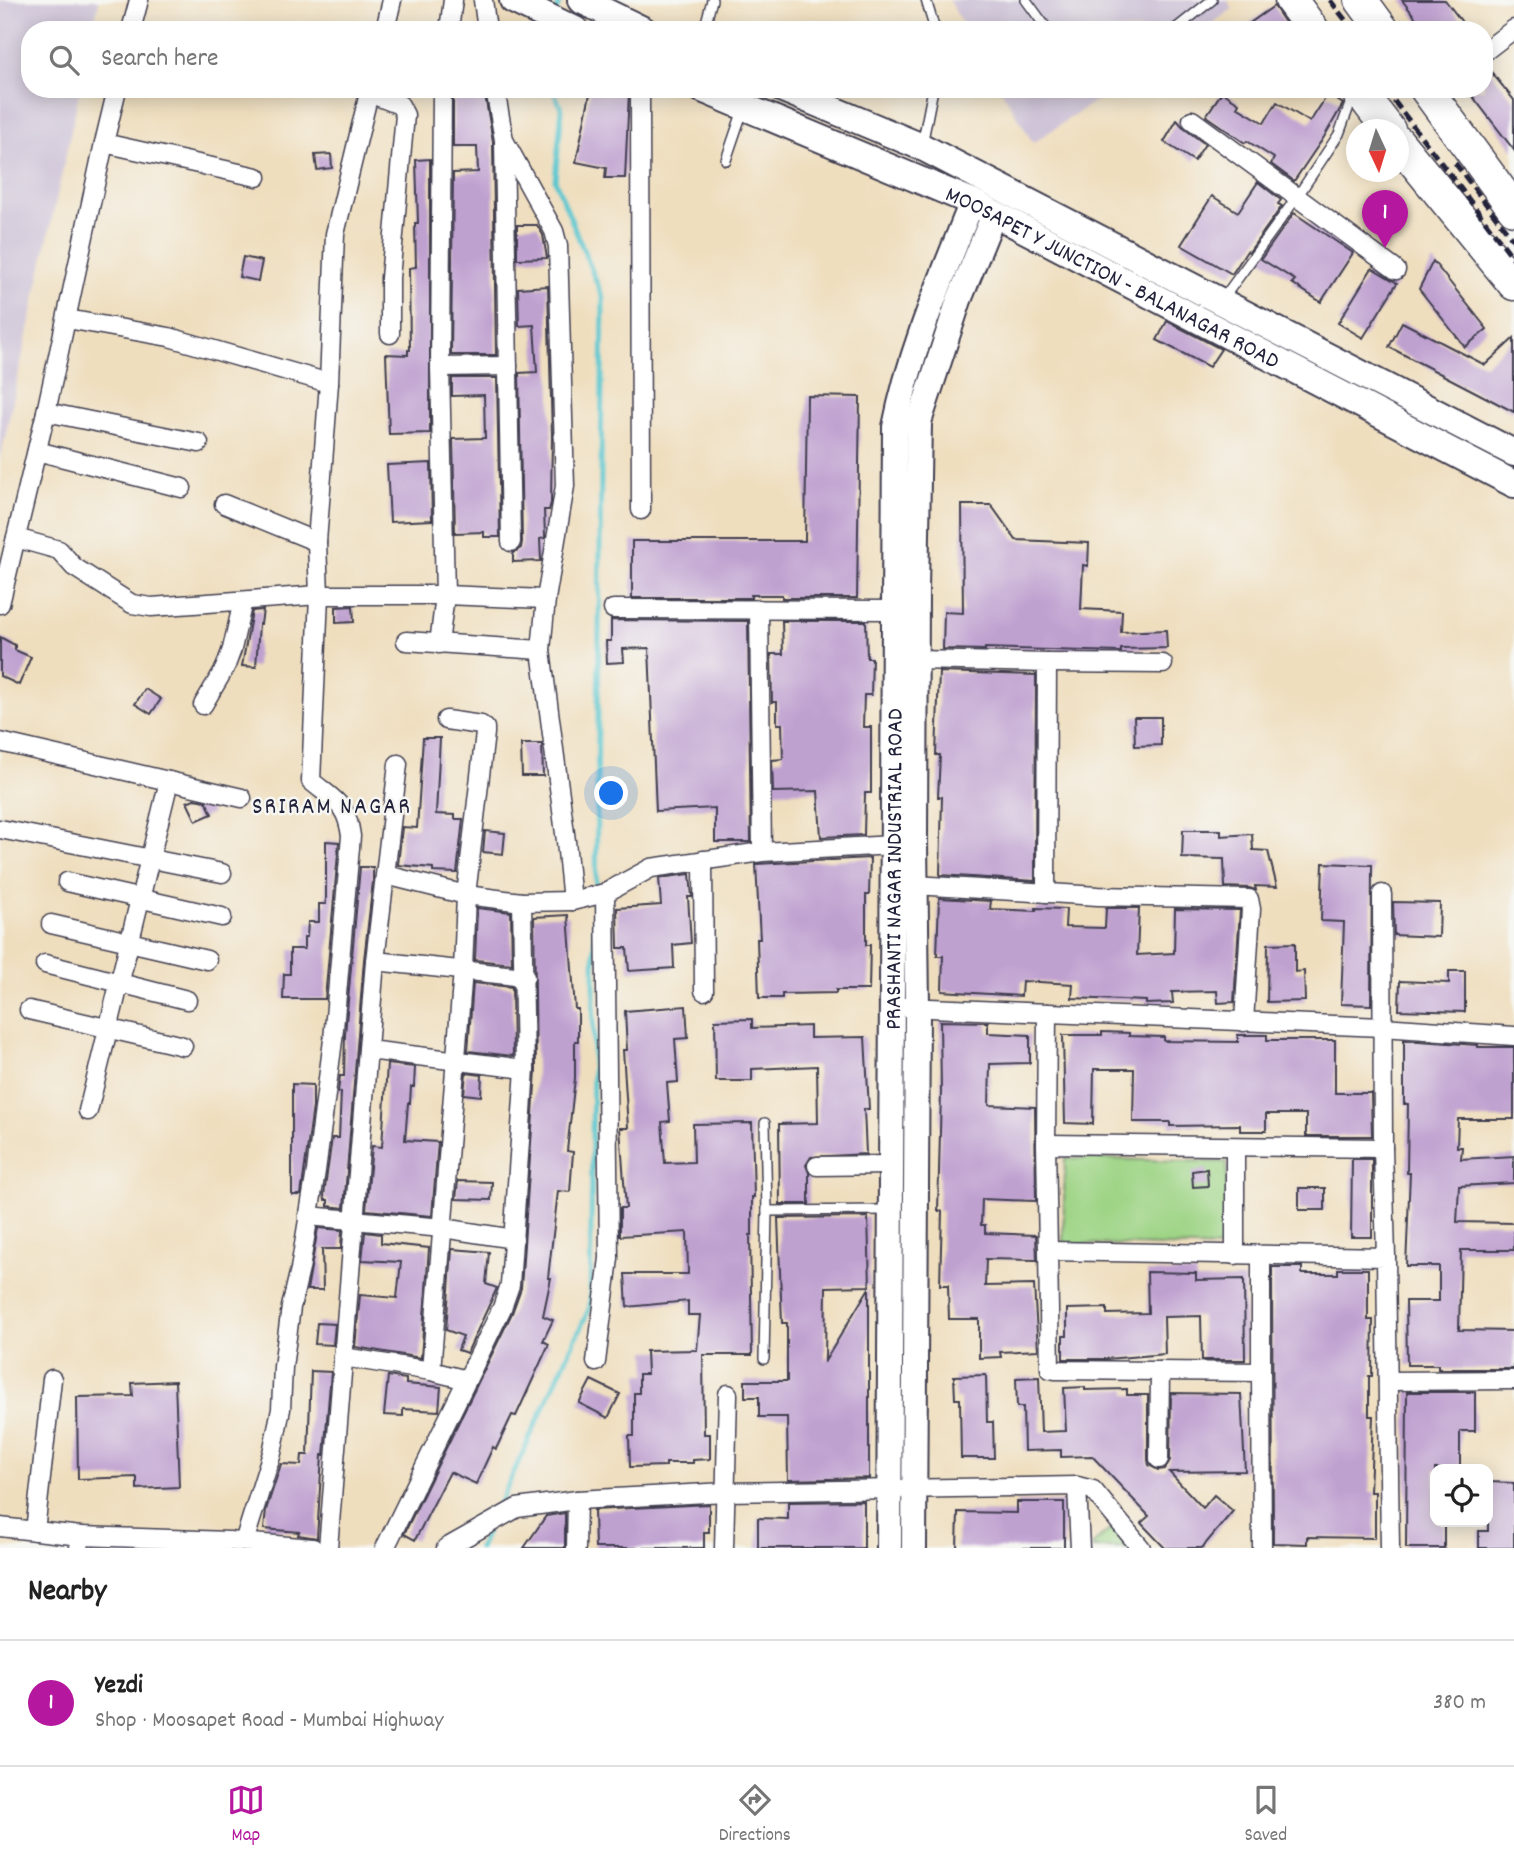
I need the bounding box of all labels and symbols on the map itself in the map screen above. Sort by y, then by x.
north arrow [1346,119,1409,182]
street label: MOOSAPET Y JUNCTION - BALANAGAR ROAD [940,180,1285,379]
pin: 1 [1362,190,1408,248]
street label: PRASHANTI NAGAR INDUSTRIAL ROAD [879,708,913,1030]
your location [594,776,628,810]
district label: SRIRAM NAGAR [252,791,412,825]

